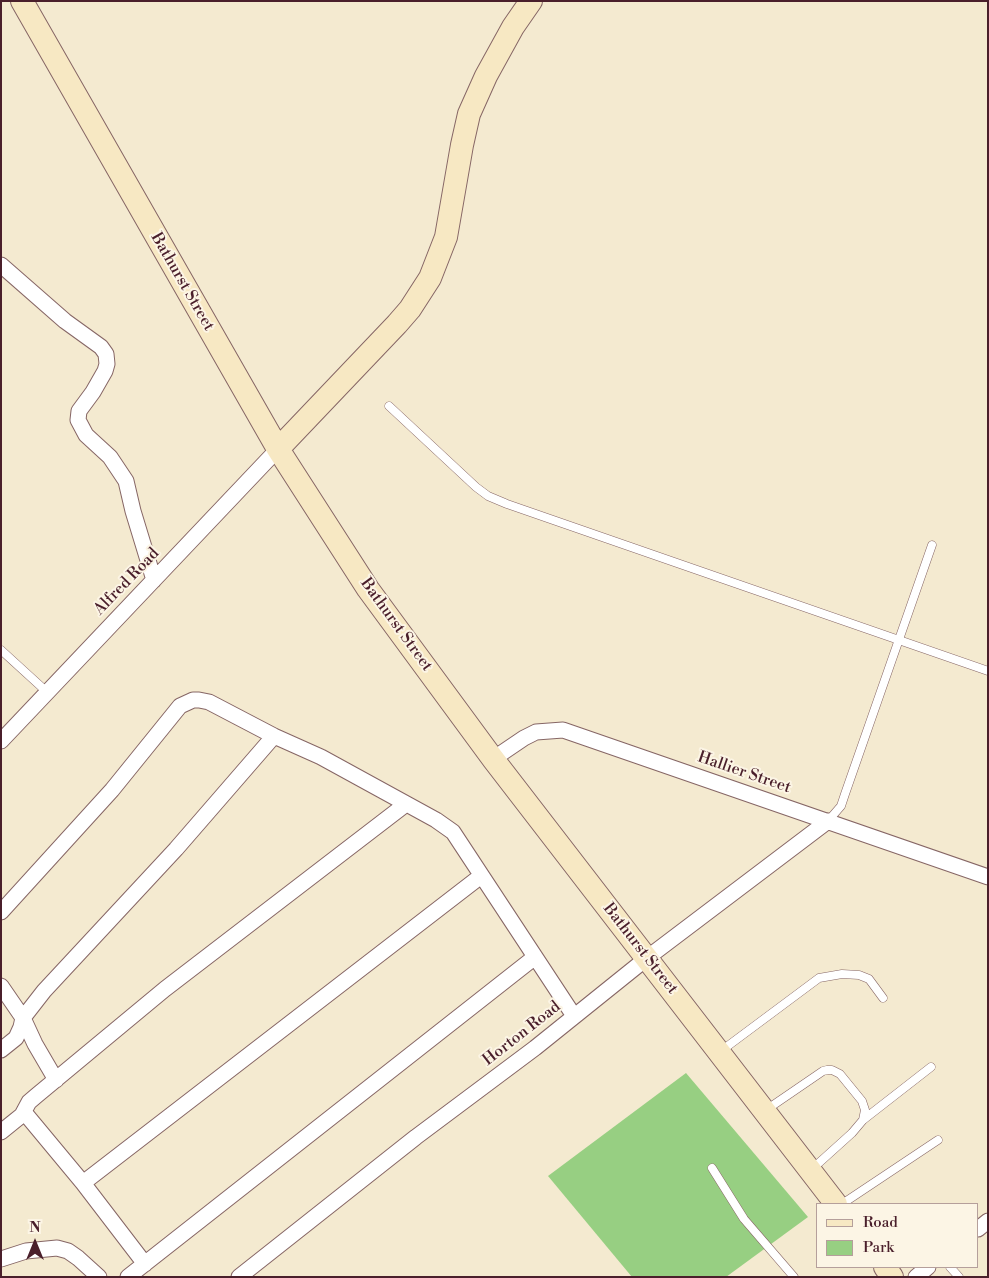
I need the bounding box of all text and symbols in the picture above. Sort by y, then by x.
street label: Bathurst Street [146,229,218,335]
street label: Alfred Road [90,544,164,620]
street label: Bathurst Street [356,575,436,675]
street label: Hallier Street [695,748,793,798]
street label: Bathurst Street [598,900,682,998]
street label: Horton Road [479,998,565,1070]
legend [816,1203,979,1268]
text: Road [863,1213,898,1232]
north arrow [10,1218,60,1268]
text: N [29,1219,41,1237]
text: Park [863,1238,894,1257]

